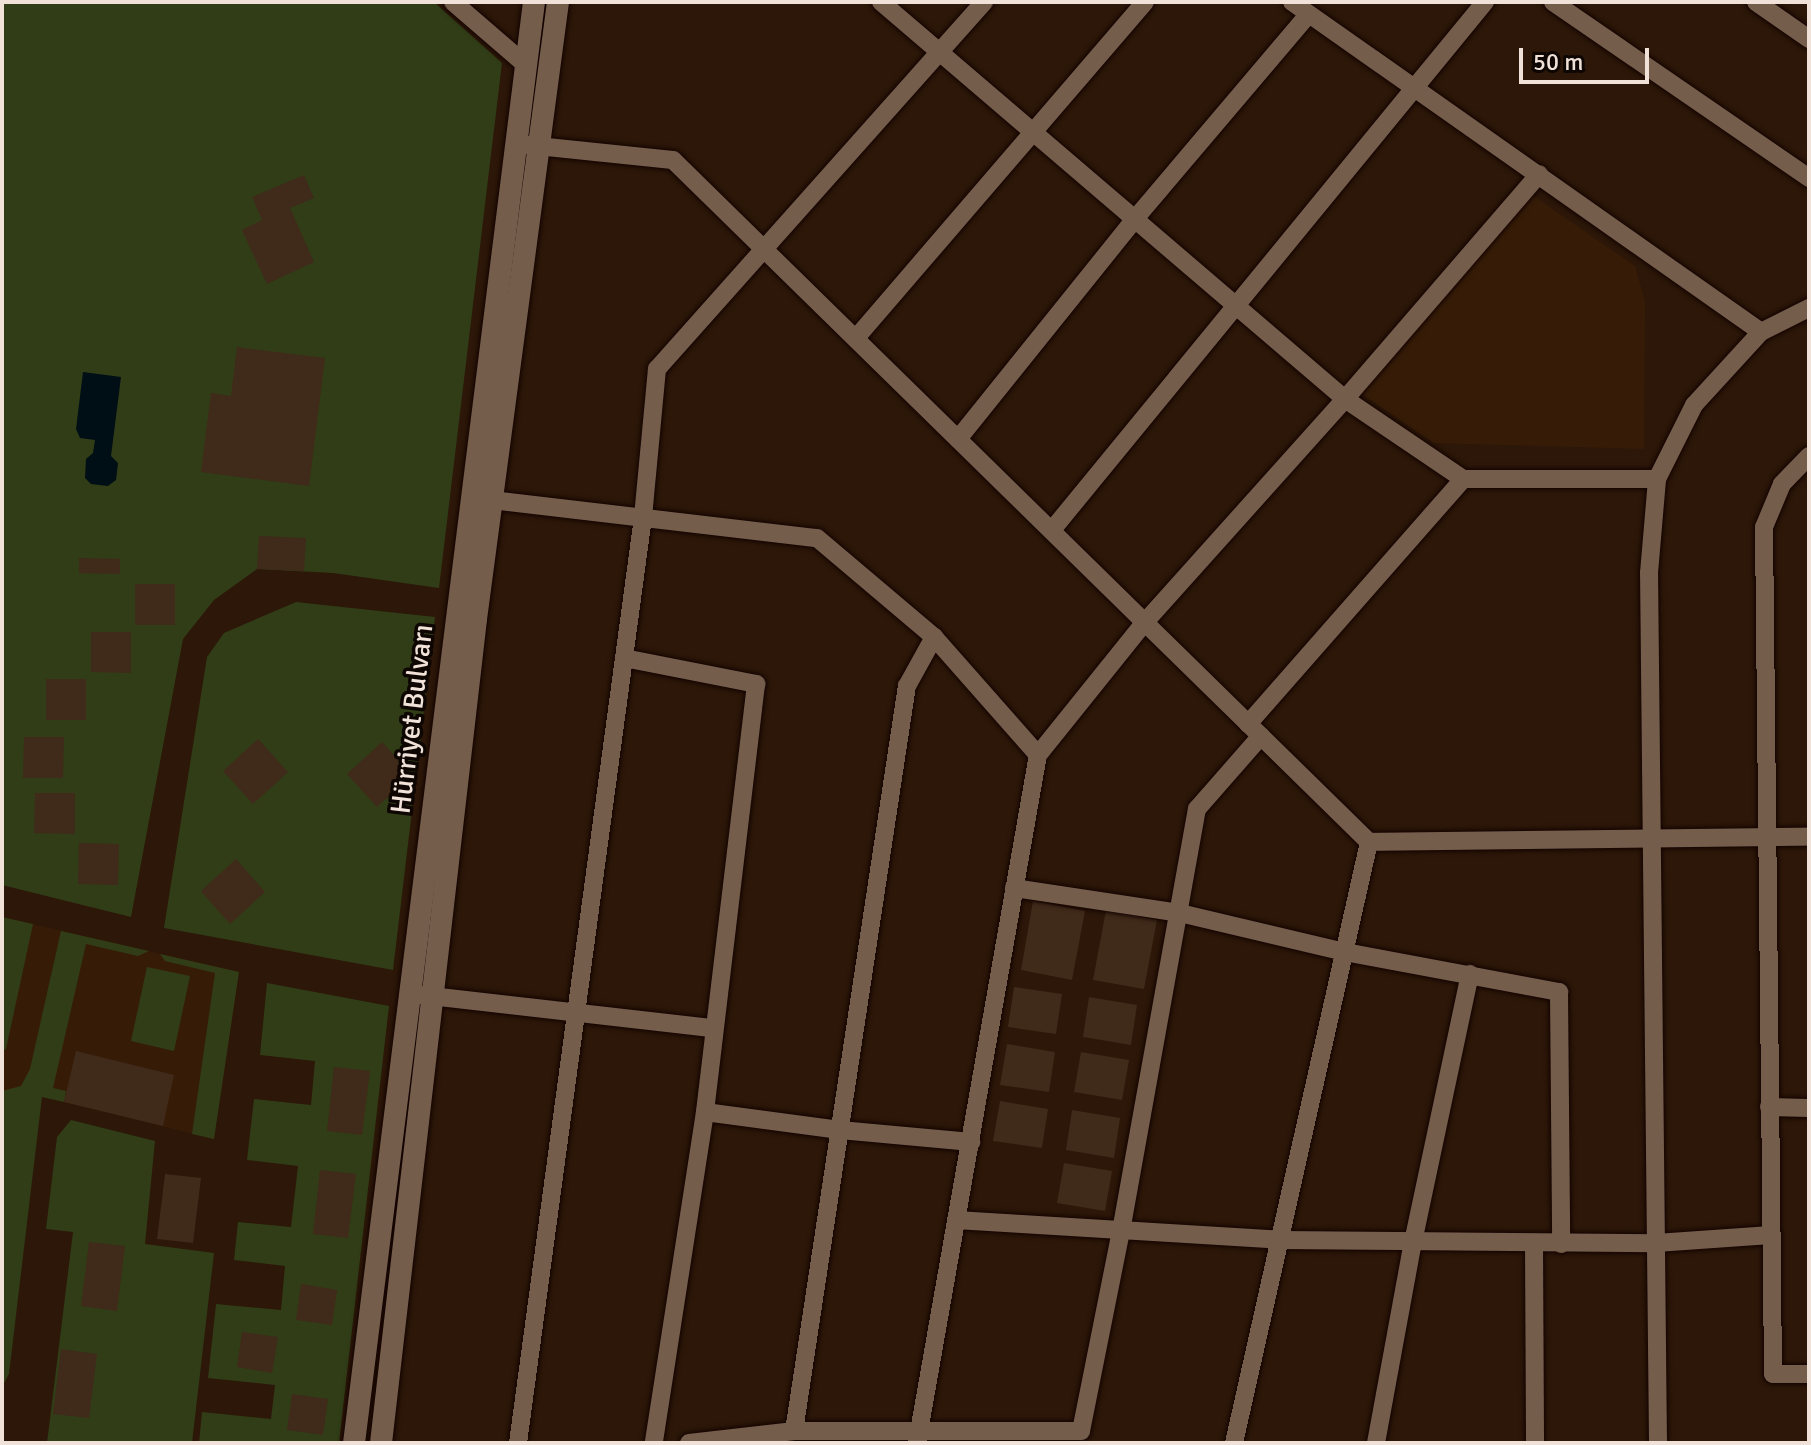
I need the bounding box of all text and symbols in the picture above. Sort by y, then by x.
scale bar [1523,32,1653,82]
text: 50 m [1533,47,1583,77]
street label: Hürriyet Bulvarı [384,622,440,816]

